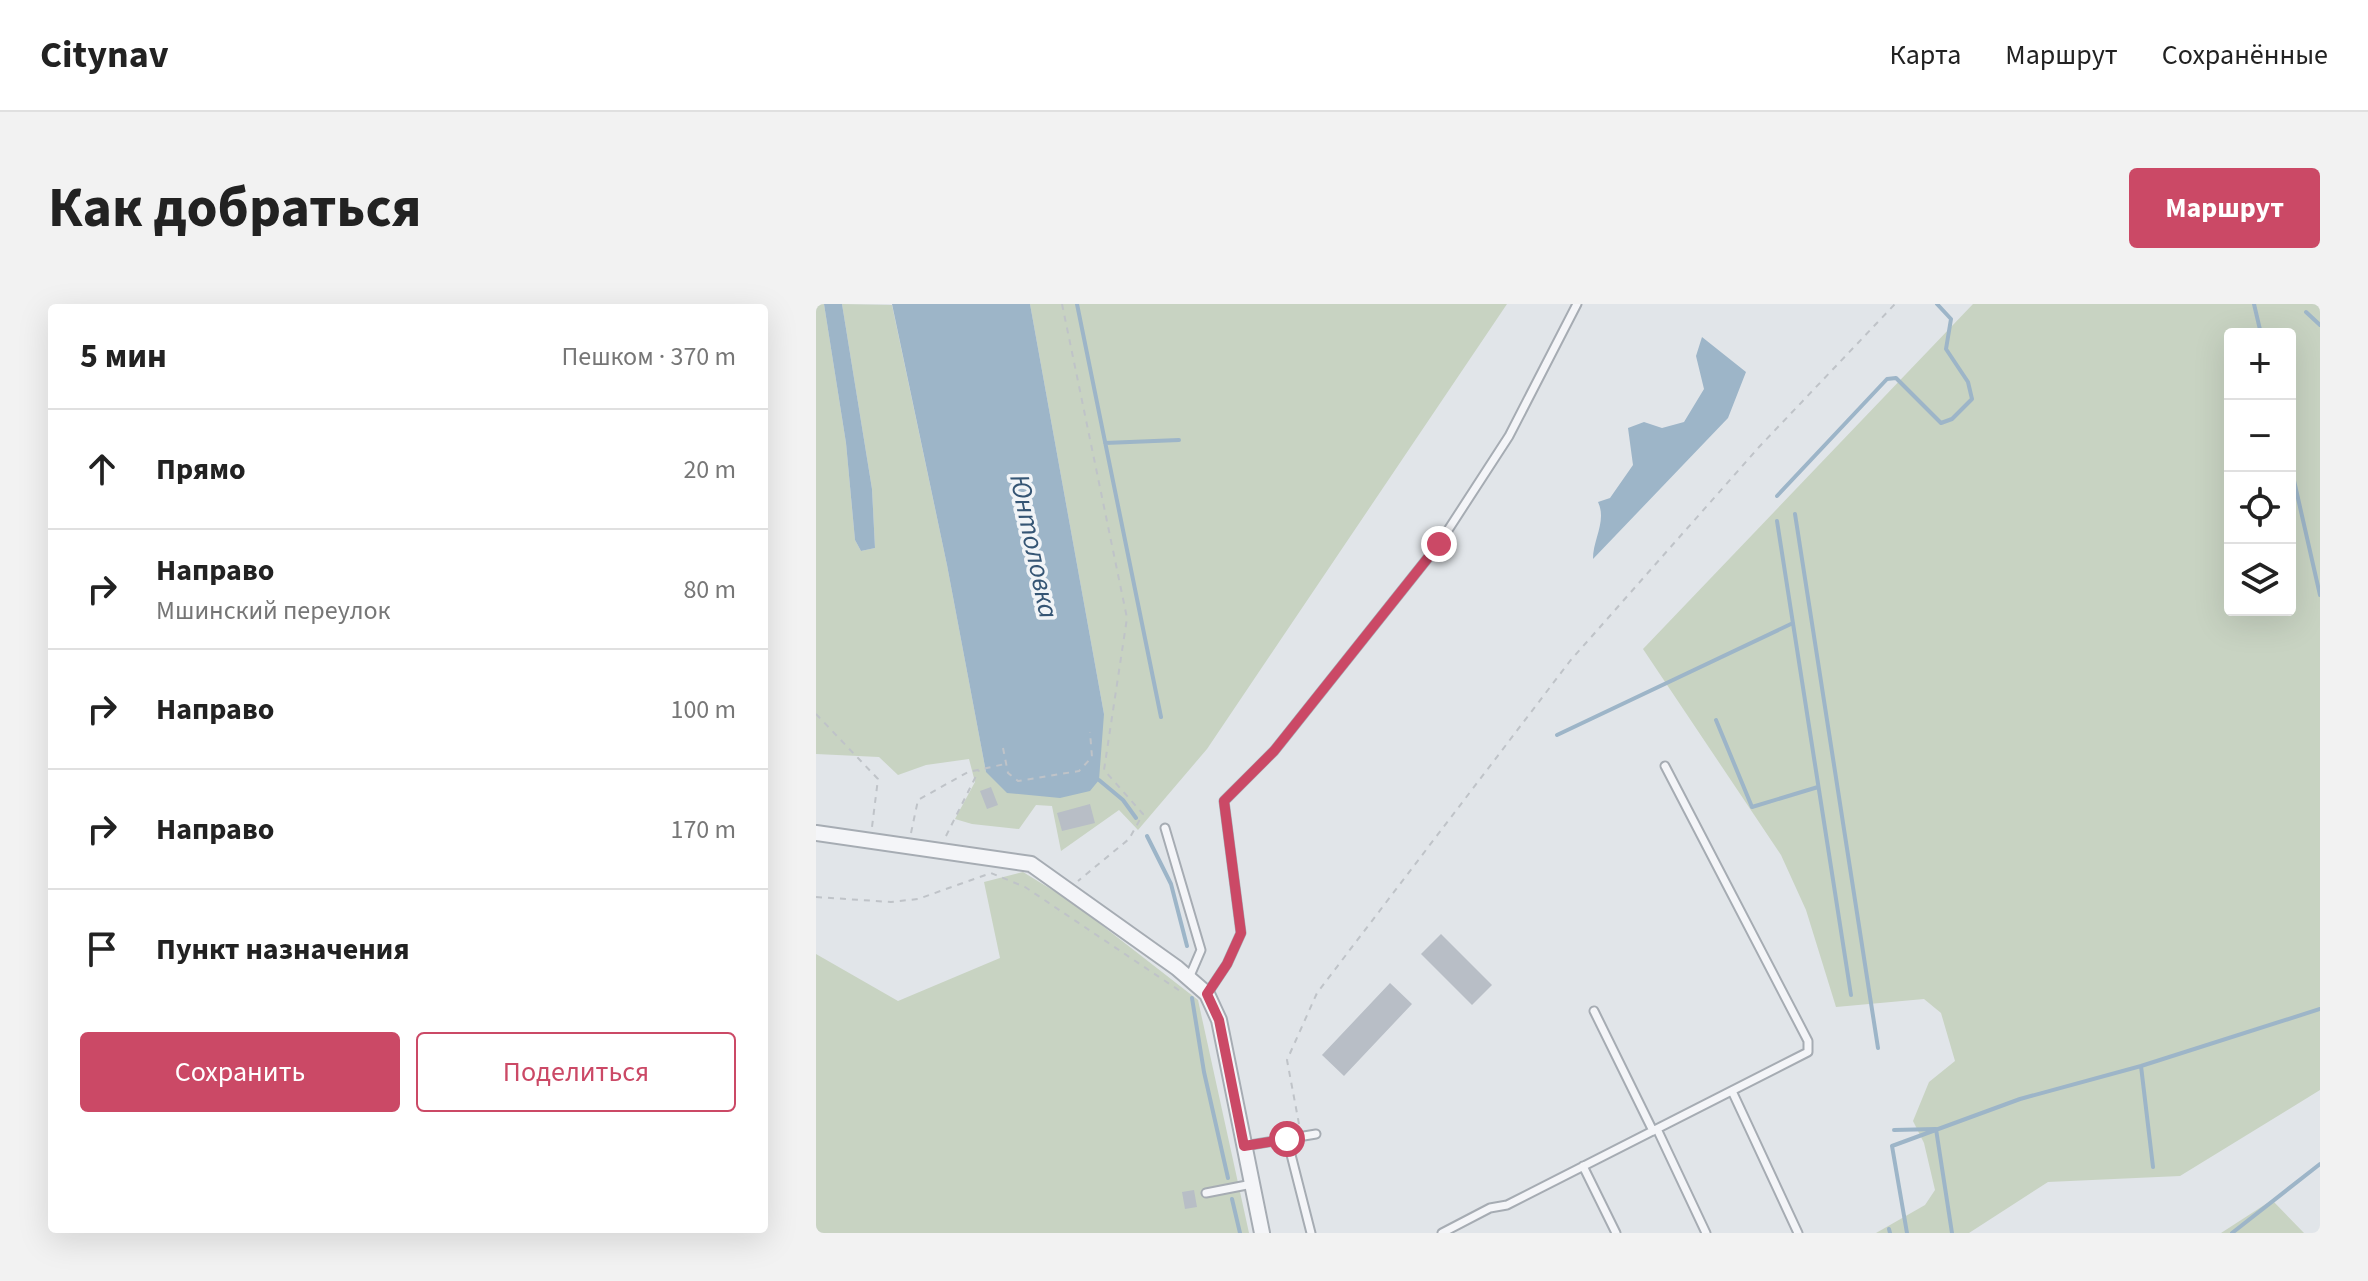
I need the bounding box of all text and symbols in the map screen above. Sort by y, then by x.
text: Citynav [40,28,169,82]
text: Карта [1890,35,1961,75]
text: Маршрут [2005,35,2118,75]
text: Сохранённые [2162,35,2328,75]
button: Маршрут [2129,168,2320,248]
text: Как добраться [48,169,422,248]
map controls [2224,328,2296,616]
button: + [2224,328,2296,400]
text: 5 мин [80,332,167,381]
text: Пешком · 370 m [561,338,736,375]
button: − [2224,400,2296,472]
icon: ahead [80,447,124,491]
text: Прямо [156,448,246,491]
text: 20 m [683,451,736,488]
water label: Юнтоловка [999,470,1069,622]
button: locate [2224,472,2296,544]
route end [1421,526,1457,562]
button: layers [2224,544,2296,616]
text: Направо [156,549,274,592]
icon: right [80,567,124,611]
text: 80 m [683,571,736,608]
text: Мшинский переулок [156,592,390,629]
icon: right [80,687,124,731]
text: Направо [156,688,274,731]
text: 100 m [670,691,736,728]
icon: right [80,807,124,851]
text: Направо [156,808,274,851]
text: 170 m [670,811,736,848]
icon: arrive [80,927,124,971]
text: Пункт назначения [156,928,410,971]
button: Сохранить [80,1032,400,1112]
button: Поделиться [416,1032,736,1112]
route start [1269,1121,1305,1157]

